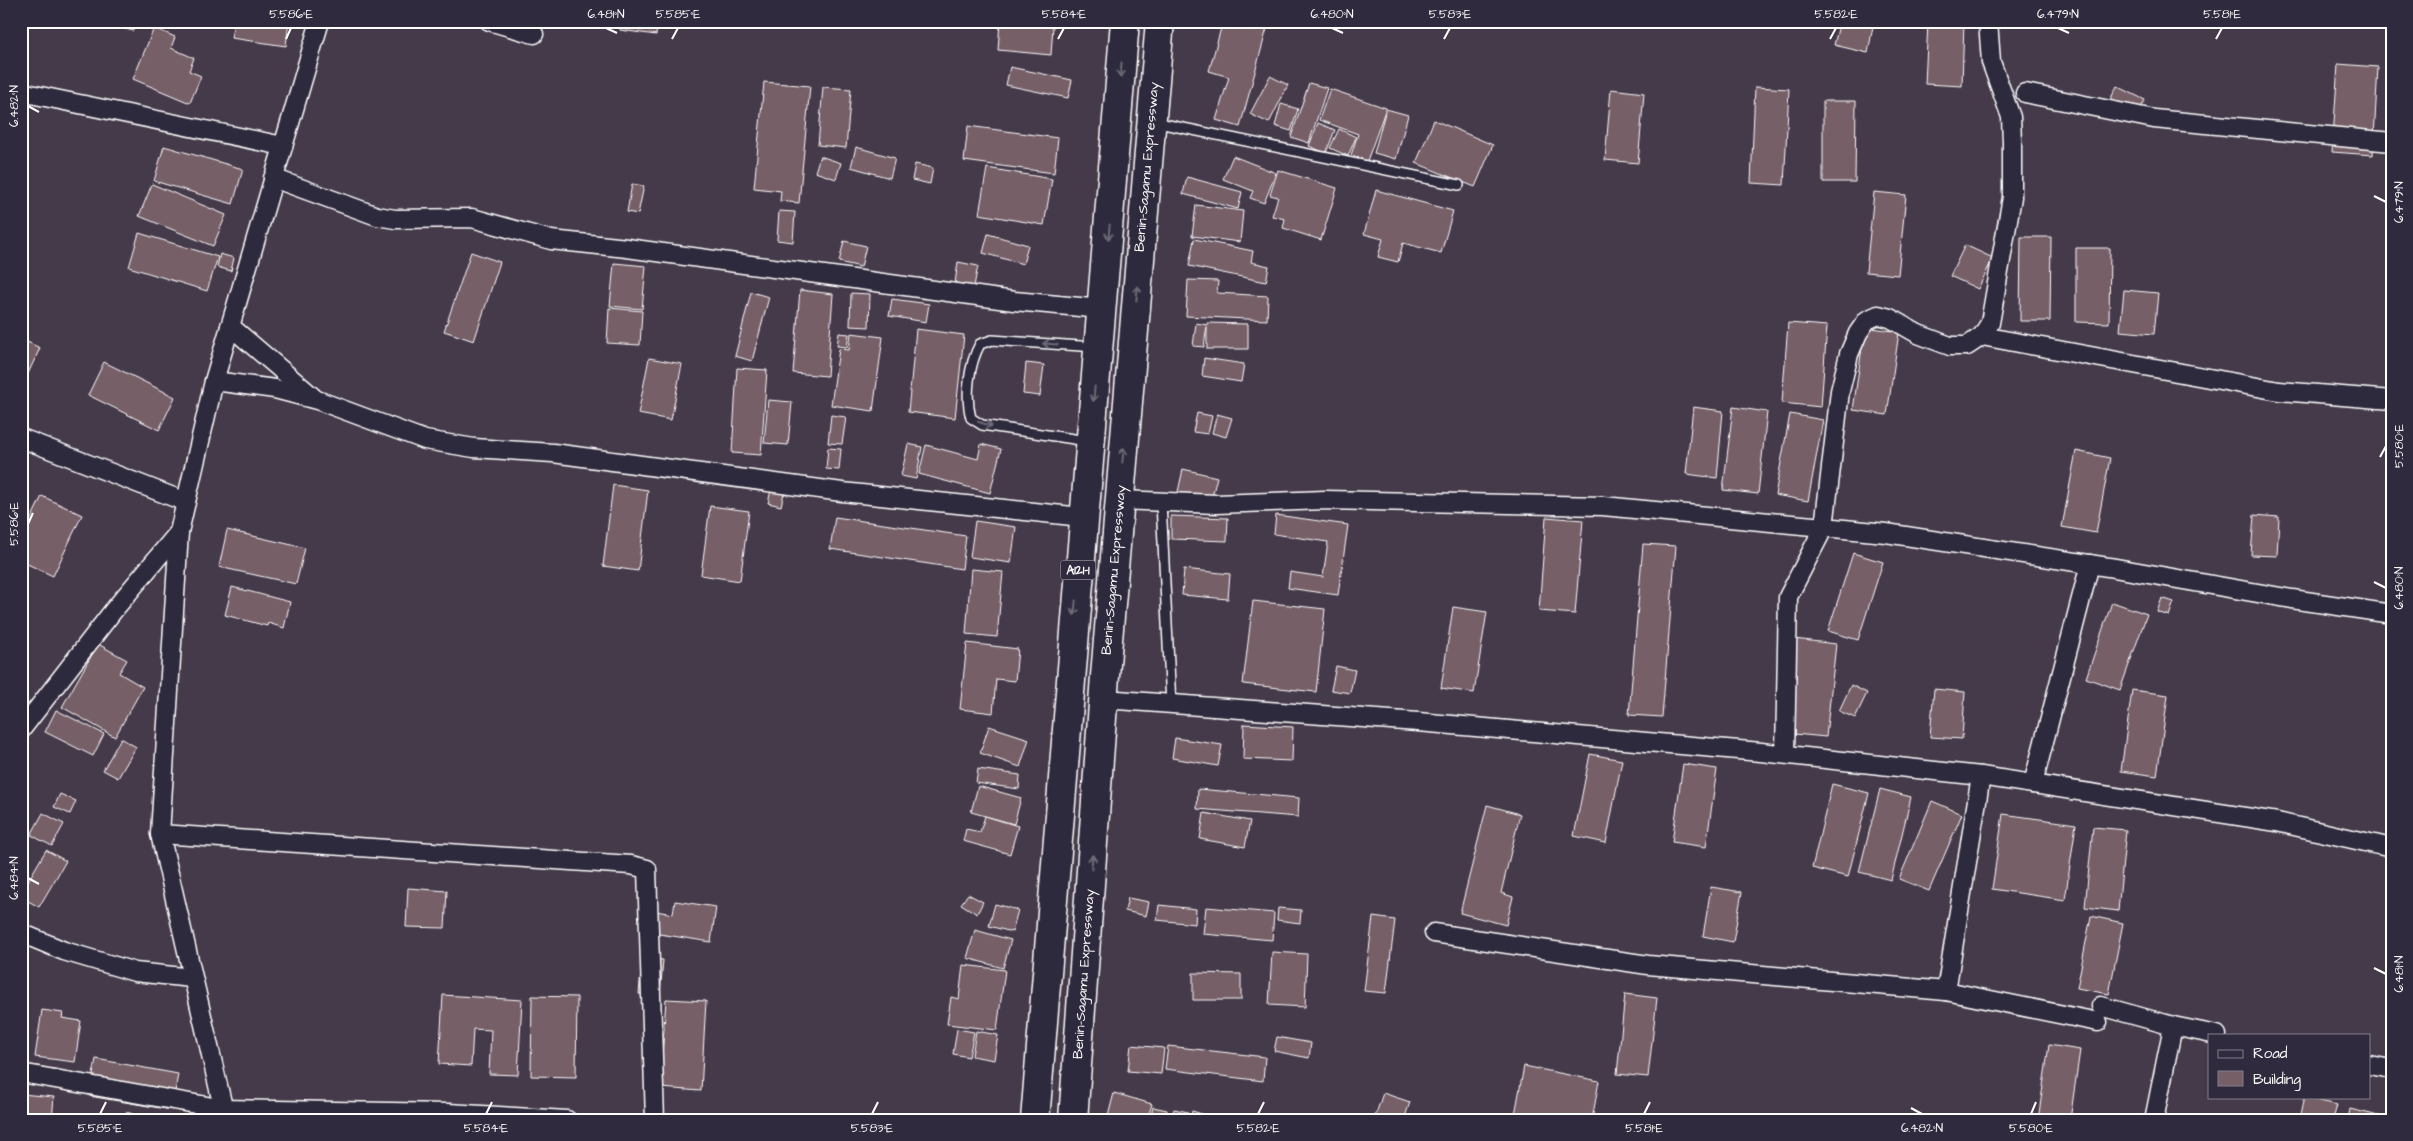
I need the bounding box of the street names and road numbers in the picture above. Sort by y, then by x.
street label: Benin-Sagamu Expressway [1130,81,1164,253]
street label: Benin-Sagamu Expressway [1097,484,1131,656]
road number: A121-1 [1060,560,1096,580]
street label: Benin-Sagamu Expressway [1068,888,1100,1060]

